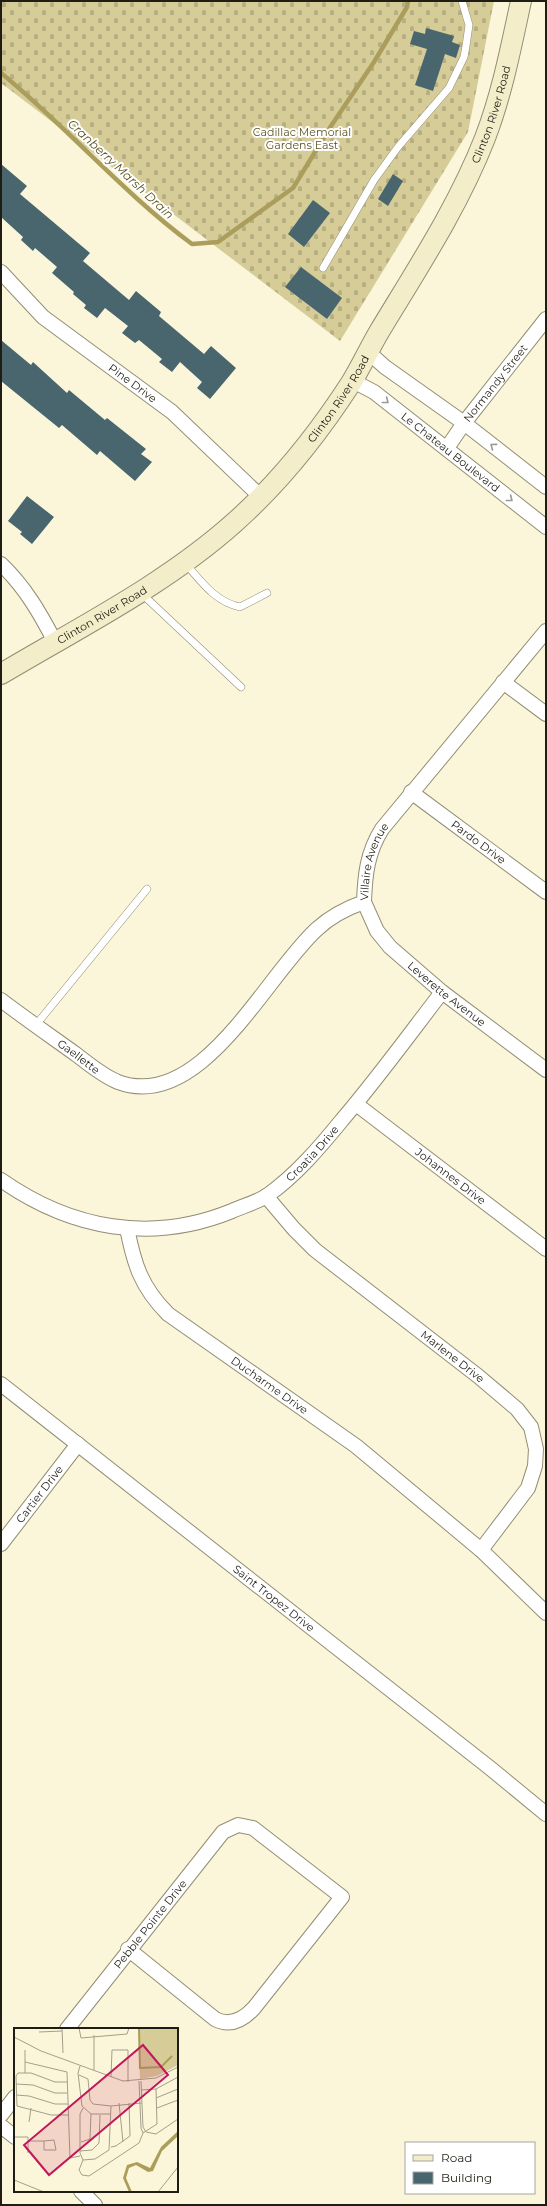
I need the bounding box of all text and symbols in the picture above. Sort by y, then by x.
street label: Clinton River Road [468,64,514,166]
water label: Cranberry Marsh Drain [65,116,177,222]
park label: Cadillac Memorial Gardens East [253,125,351,152]
street label: Normandy Street [460,341,531,425]
street label: Clinton River Road [304,353,372,445]
street label: Pine Drive [106,361,160,406]
one-way arrow [381,396,388,403]
street label: Le Chateau Boulevard [398,409,503,495]
one-way arrow [491,444,498,451]
one-way arrow [506,494,513,501]
street label: Clinton River Road [55,583,150,647]
street label: Pardo Drive [448,817,509,867]
street label: Villaire Avenue [357,819,392,901]
street label: Leverette Avenue [405,958,489,1030]
street label: Gaellette [55,1036,103,1077]
street label: Croatia Drive [283,1122,342,1184]
street label: Johannes Drive [412,1144,489,1208]
street label: Marlene Drive [418,1327,488,1386]
street label: Ducharme Drive [228,1353,311,1417]
street label: Cartier Drive [13,1462,66,1526]
street label: Saint Tropez Drive [230,1562,318,1635]
street label: Pebble Pointe Drive [111,1876,190,1971]
inset map [14,2028,178,2192]
legend [405,2142,535,2194]
text: Road [441,2150,472,2165]
text: Building [441,2170,492,2185]

